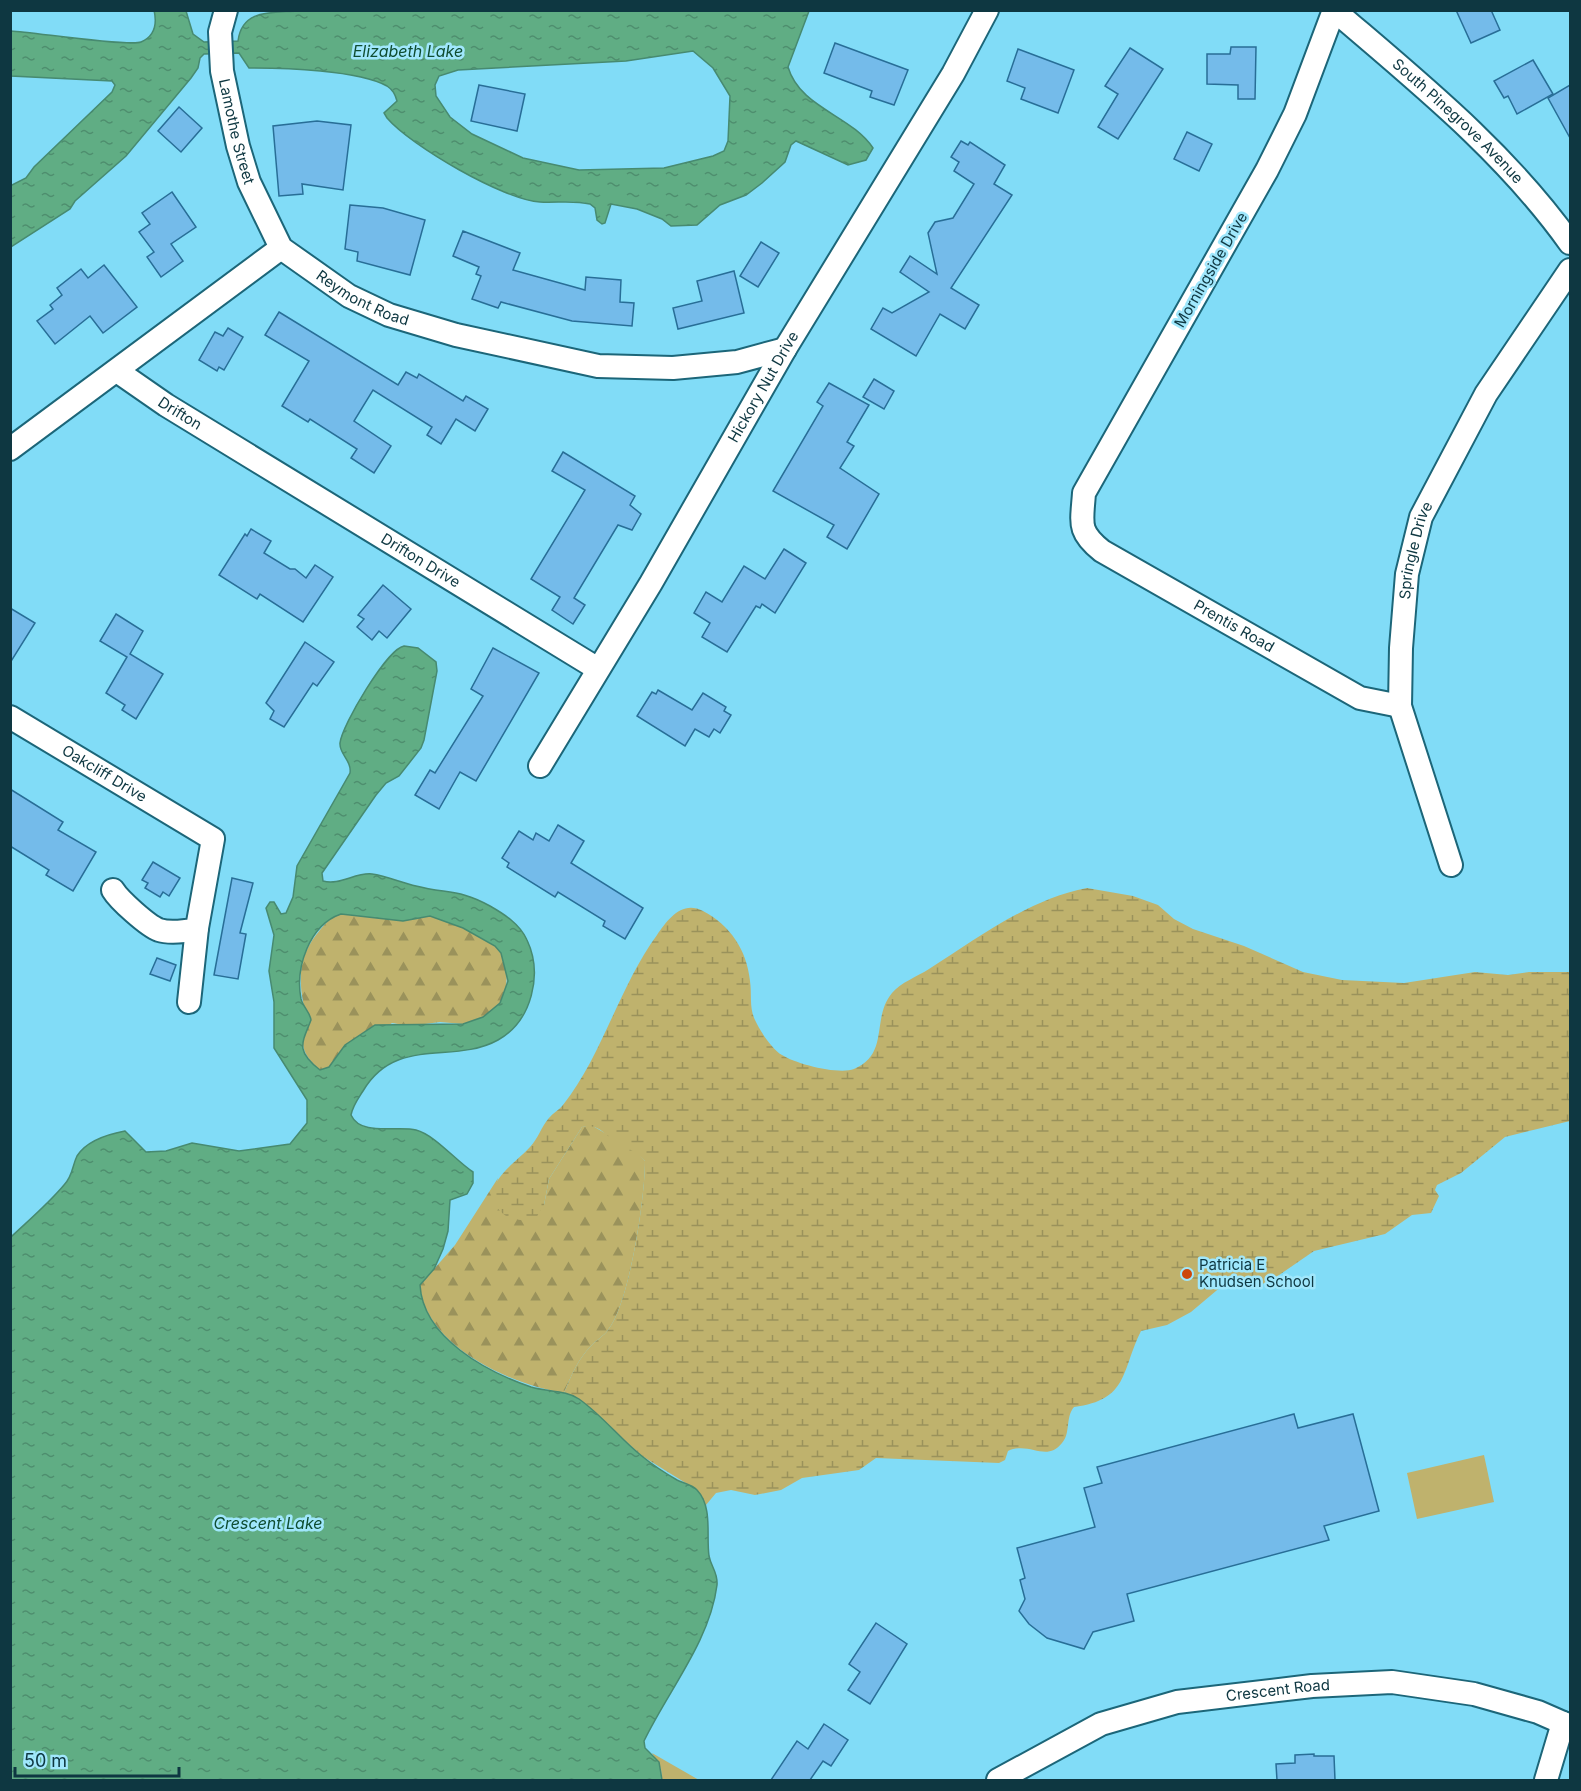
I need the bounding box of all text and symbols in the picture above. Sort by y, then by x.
water label: Elizabeth Lake [353,41,463,61]
street label: South Pinegrove Avenue [1389,54,1528,187]
street label: Lamothe Street [215,77,259,187]
street label: Morningside Drive [1170,209,1251,331]
street label: Reymont Road [313,266,411,329]
street label: Hickory Nut Drive [723,328,803,446]
street label: Drifton [155,392,206,434]
street label: Springle Drive [1395,498,1437,600]
street label: Drifton Drive [378,529,464,592]
street label: Prentis Road [1191,595,1278,656]
street label: Oakcliff Drive [59,740,150,806]
place label: Patricia E Knudsen School [1199,1255,1314,1291]
marker: Patricia E Knudsen School [1180,1267,1194,1281]
water label: Crescent Lake [213,1513,323,1533]
street label: Crescent Road [1225,1675,1330,1705]
scale bar [15,1740,178,1778]
text: 50 m [24,1750,67,1771]

